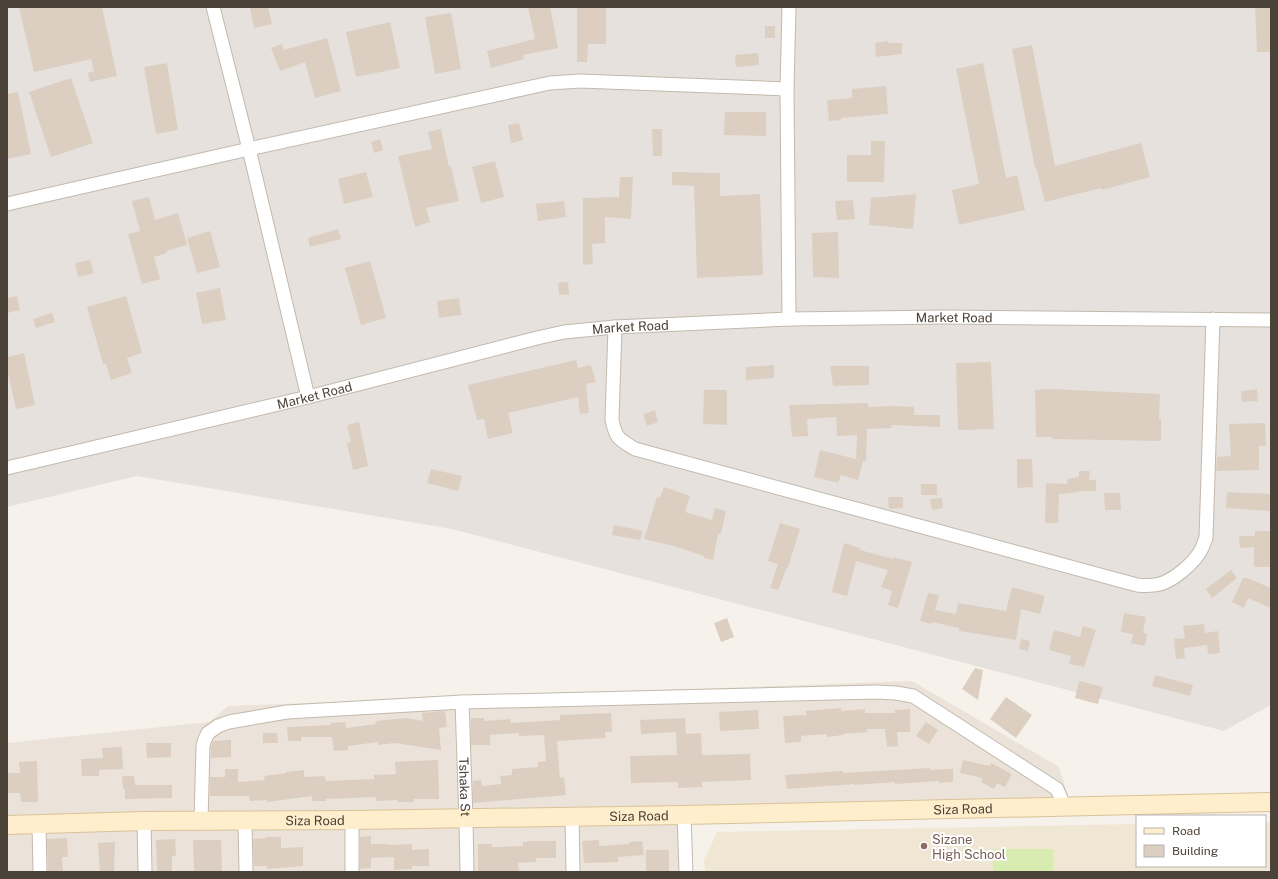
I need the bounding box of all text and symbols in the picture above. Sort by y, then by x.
street label: Market Road [916,310,993,325]
street label: Market Road [591,318,669,337]
street label: Market Road [276,379,354,412]
street label: Tshaka St [456,757,473,817]
street label: Siza Road [933,801,993,817]
street label: Siza Road [609,808,669,824]
street label: Siza Road [285,813,345,828]
legend [1136,815,1266,867]
text: Road [1172,824,1200,838]
place label: Sizane High School [932,832,1006,862]
marker: Sizane High School [919,841,929,851]
text: Building [1172,844,1218,858]

